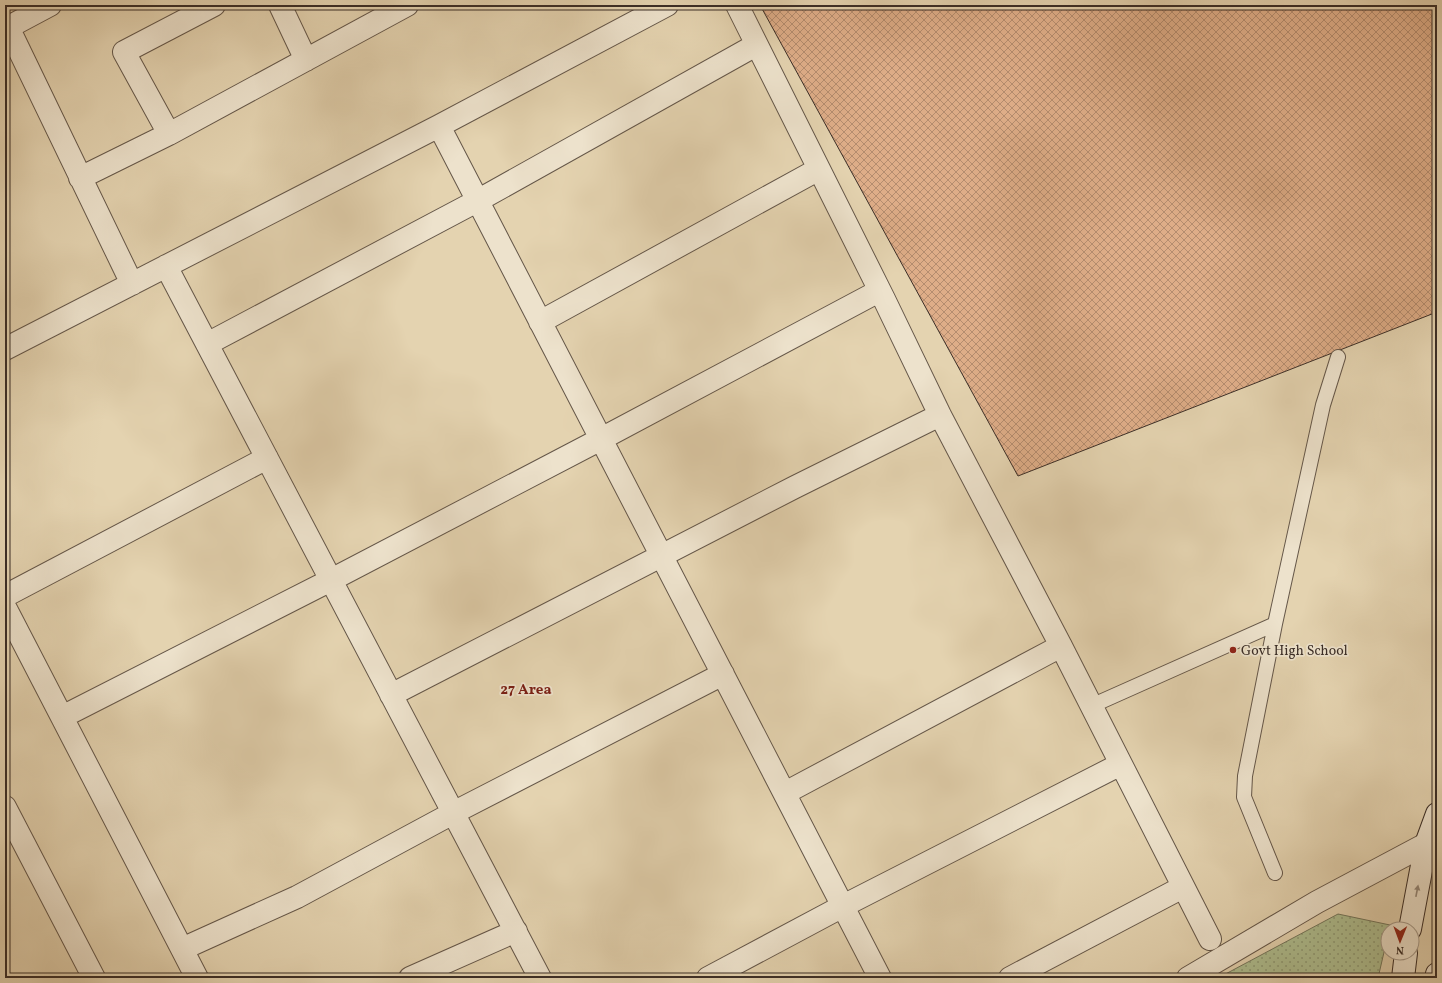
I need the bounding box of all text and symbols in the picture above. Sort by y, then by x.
place label: Govt High School [1241,642,1348,661]
marker: Govt High School [1228,645,1238,655]
district label: 27 Area [500,680,552,701]
one-way arrow [1415,885,1421,897]
north arrow [1380,921,1420,961]
text: N [1396,942,1404,957]

